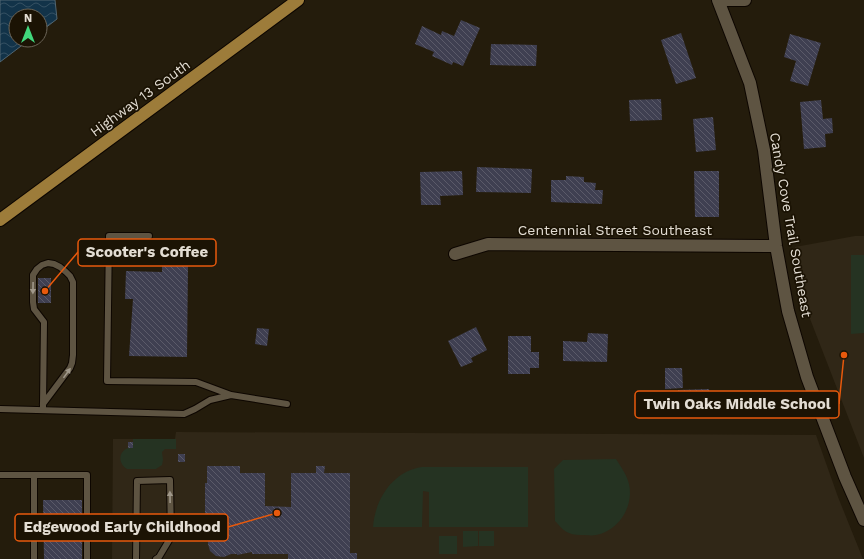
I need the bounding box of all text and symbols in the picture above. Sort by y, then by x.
north arrow [8,8,48,48]
text: N [24,12,32,25]
street label: Highway 13 South [87,56,193,140]
street label: Candy Cove Trail Southeast [767,131,815,319]
street label: Centennial Street Southeast [518,222,712,238]
callout: Scooter's Coffee [78,239,216,266]
text: Scooter's Coffee [86,243,209,261]
one-way arrow [30,282,36,295]
one-way arrow [62,367,71,378]
callout: Twin Oaks Middle School [635,391,839,418]
text: Twin Oaks Middle School [643,395,831,413]
one-way arrow [167,490,173,503]
callout: Edgewood Early Childhood [15,514,228,541]
text: Edgewood Early Childhood [23,518,221,536]

